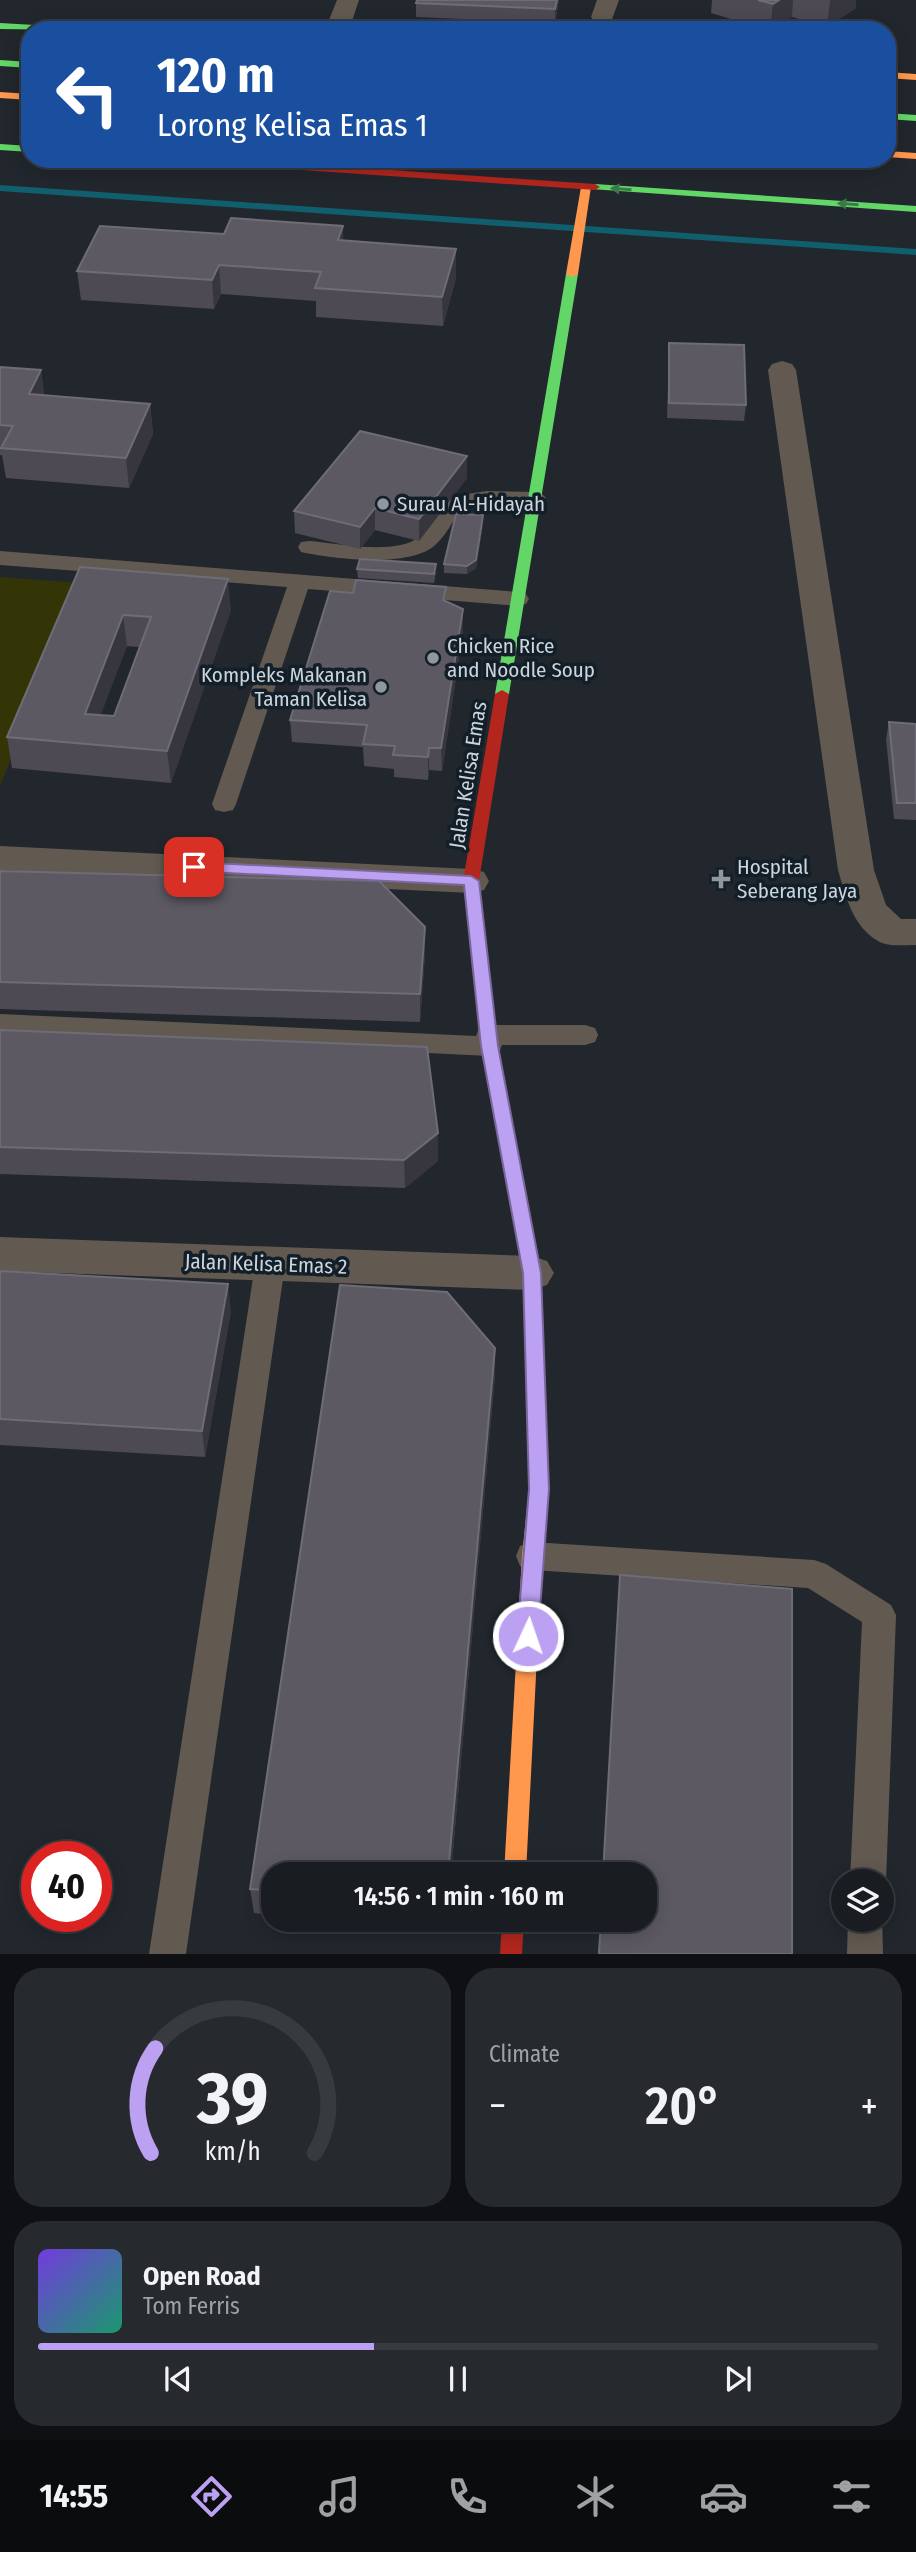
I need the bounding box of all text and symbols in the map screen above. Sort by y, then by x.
text: 120 m [157,46,275,105]
icon: left [42,49,133,140]
text: Lorong Kelisa Emas 1 [157,106,428,144]
one-way arrow [610,184,632,195]
one-way arrow [837,199,859,210]
place label: Surau Al-Hidayah [397,491,545,517]
marker: Surau Al-Hidayah [375,496,391,512]
place label: Chicken Rice and Noodle Soup [447,633,595,683]
marker: Chicken Rice and Noodle Soup [425,650,441,666]
place label: Kompleks Makanan Taman Kelisa [201,662,367,712]
marker: Kompleks Makanan Taman Kelisa [373,679,389,695]
street label: Jalan Kelisa Emas [444,700,492,850]
pin [164,837,224,897]
icon: arrive [175,848,213,886]
place label: Hospital Seberang Jaya [737,854,857,904]
marker: Hospital Seberang Jaya [711,869,731,889]
street label: Jalan Kelisa Emas 2 [184,1248,348,1280]
position arrow [491,1599,565,1673]
speed limit sign: 40 [21,1841,112,1932]
map controls [831,1869,894,1932]
button: layers [831,1869,894,1932]
text: 14:56 · 1 min · 160 m [354,1881,564,1912]
text: Climate [489,2040,560,2068]
text: 39 [196,2056,268,2143]
text: 20° [645,2075,722,2138]
text: − [489,2083,506,2129]
text: + [861,2083,878,2129]
text: km/h [205,2137,260,2167]
text: Open Road [143,2261,261,2292]
text: Tom Ferris [143,2292,240,2320]
icon: previous [159,2360,197,2398]
icon: pause [439,2360,477,2398]
icon: next [719,2360,757,2398]
icon: directions [187,2472,236,2521]
icon: music [315,2472,364,2521]
icon: phone [443,2472,492,2521]
icon: climate [571,2472,620,2521]
icon: car [699,2472,748,2521]
icon: filters [827,2472,876,2521]
text: 14:55 [40,2477,108,2515]

